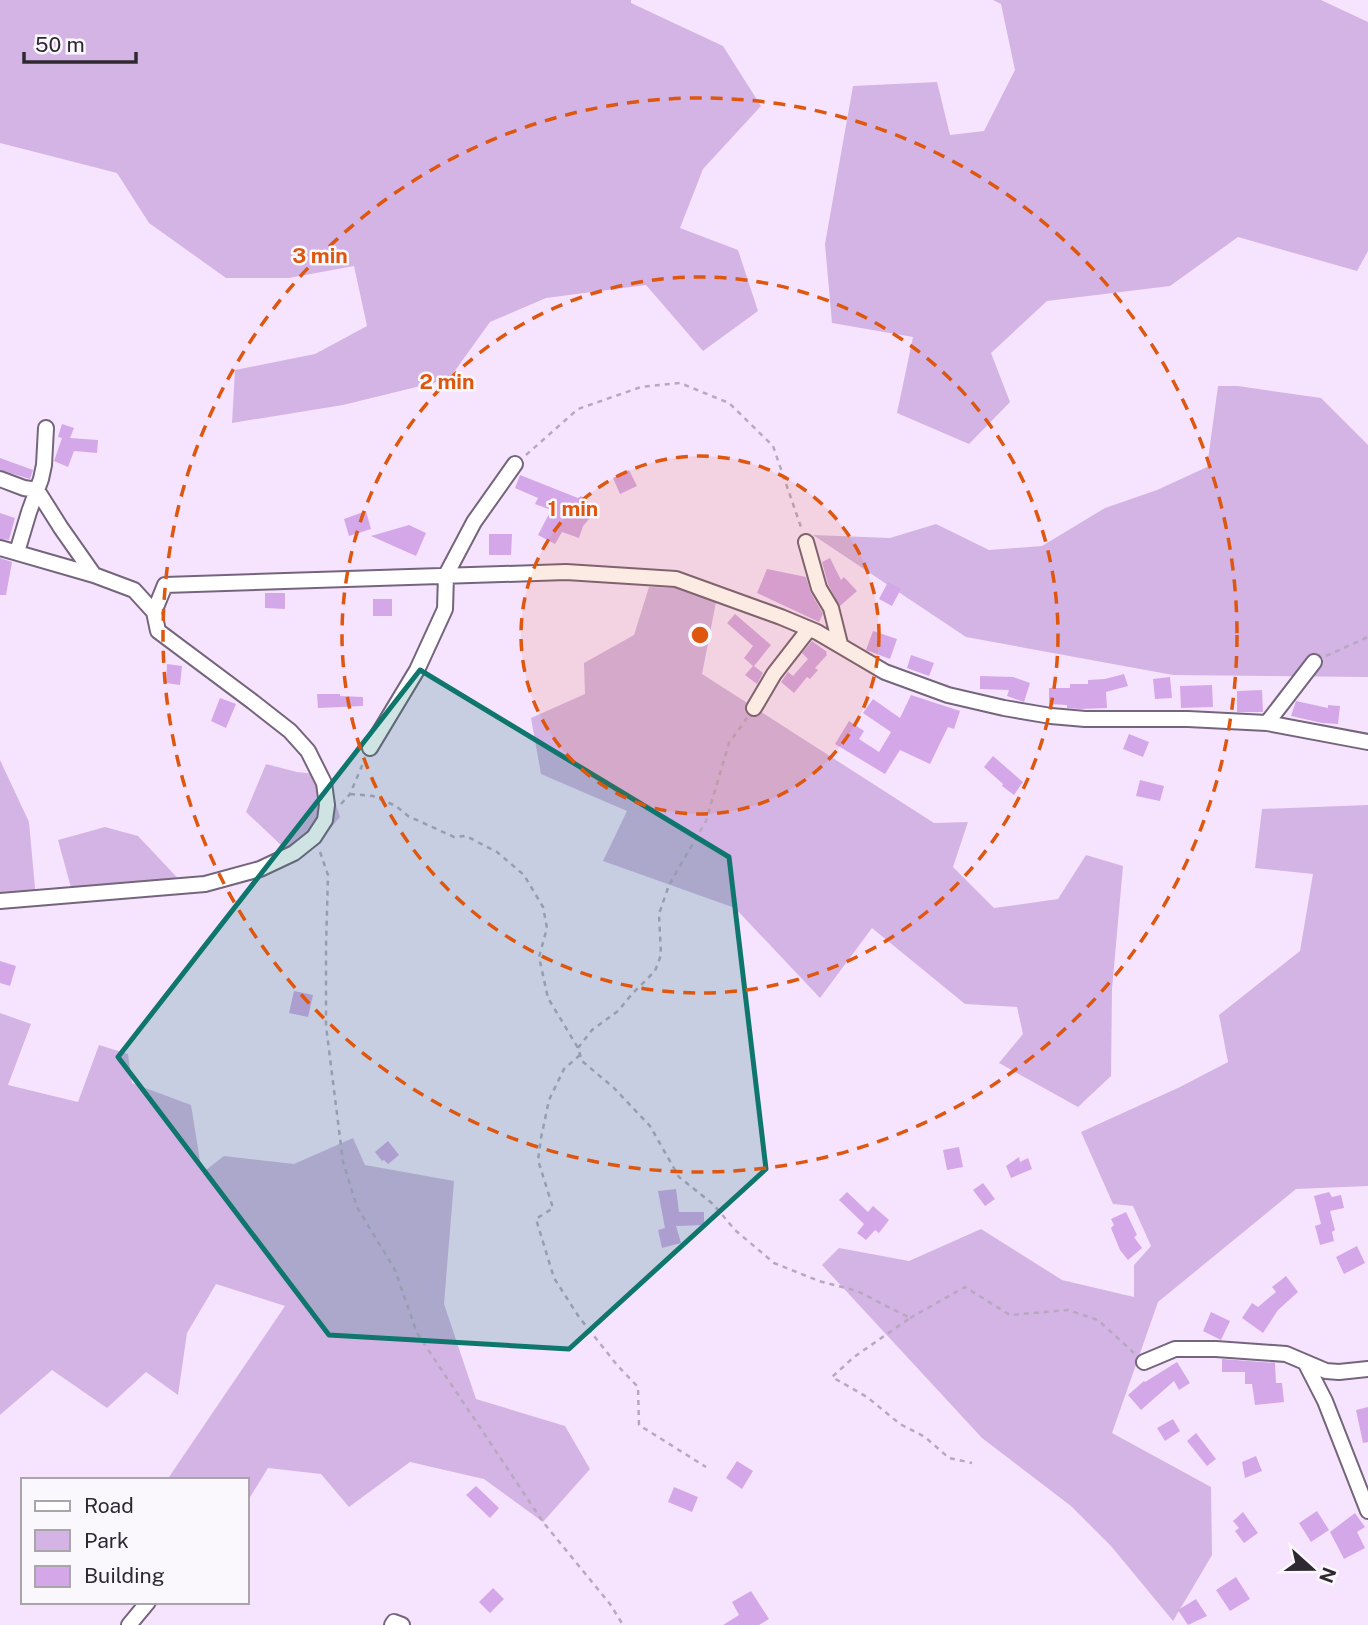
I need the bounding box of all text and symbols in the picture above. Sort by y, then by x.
scale bar [24,21,136,65]
text: 50 m [35,32,85,57]
text: 3 min [292,243,348,268]
text: 2 min [419,369,475,394]
text: 1 min [548,496,598,521]
centre of rings [688,623,712,647]
legend [21,1478,248,1604]
text: Road [84,1493,134,1518]
text: Park [84,1528,129,1553]
north arrow [1277,1534,1347,1604]
text: Building [84,1563,165,1588]
text: N [1315,1564,1341,1586]

